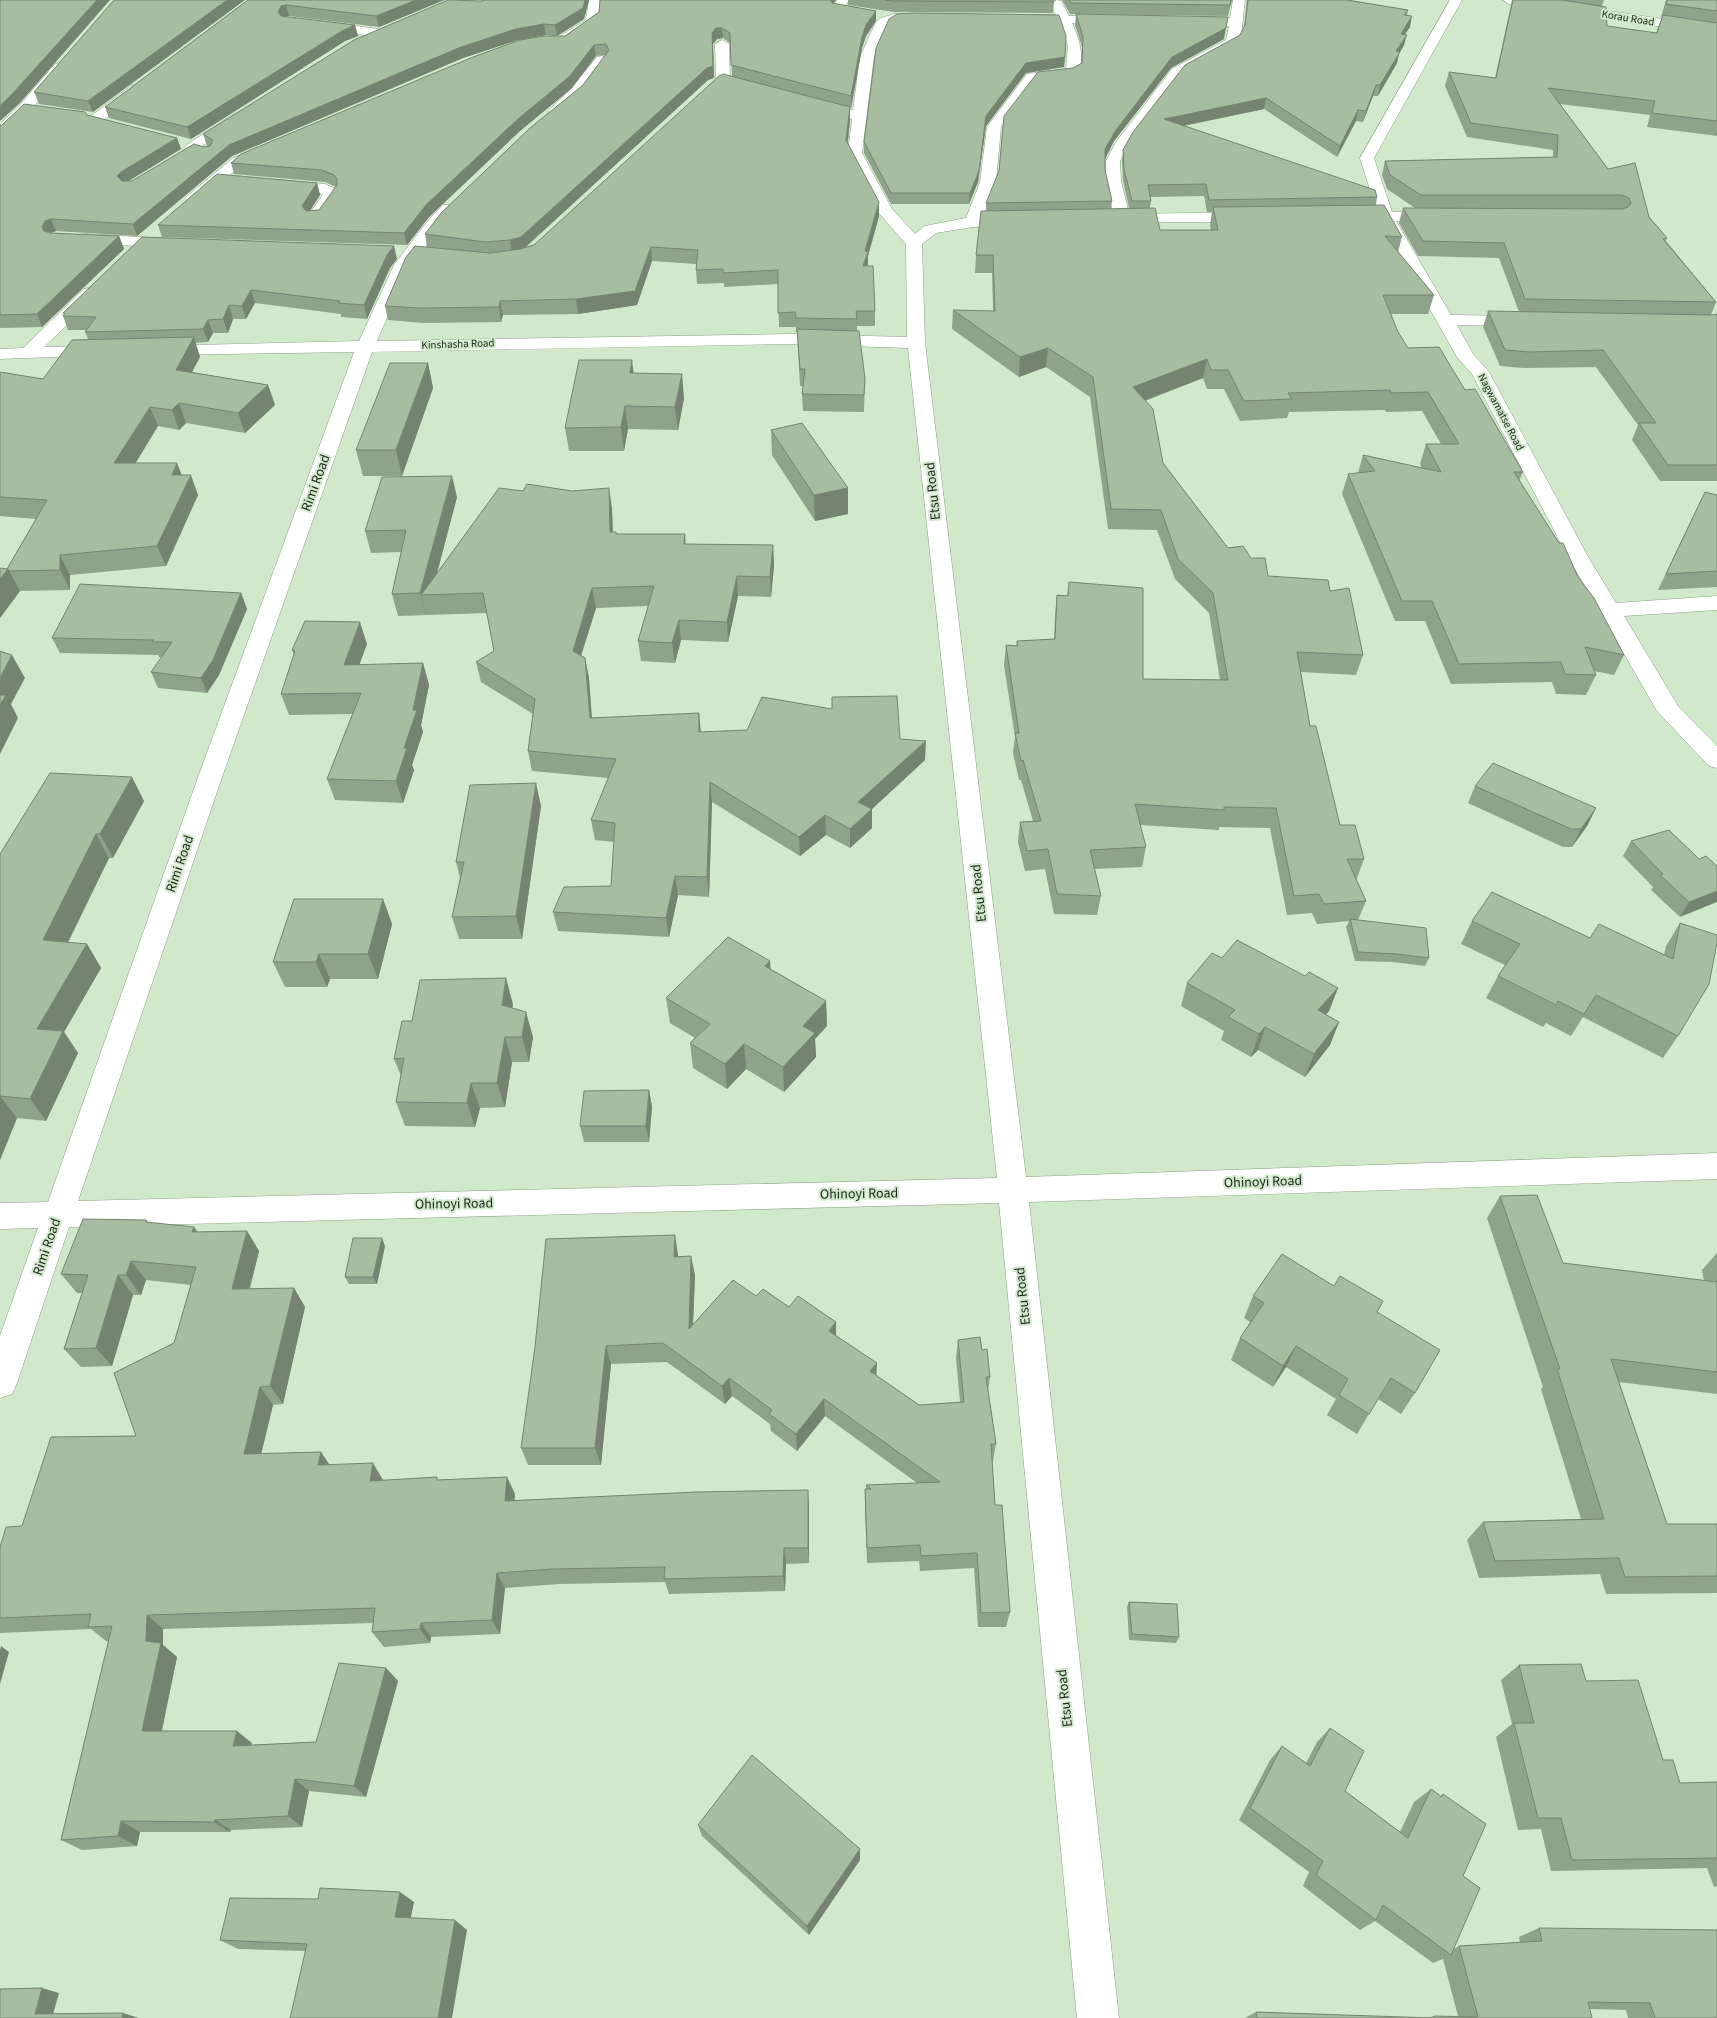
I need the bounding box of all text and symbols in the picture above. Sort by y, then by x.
street label: Korau Road [1601,6,1655,30]
street label: Kinshasha Road [421,335,495,353]
street label: Nagwamatse Road [1474,371,1528,453]
street label: Rimi Road [296,452,336,514]
street label: Etsu Road [920,461,946,521]
street label: Rimi Road [161,833,199,895]
street label: Etsu Road [966,863,992,923]
street label: Ohinoyi Road [1223,1171,1303,1193]
street label: Ohinoyi Road [820,1183,898,1205]
street label: Ohinoyi Road [415,1193,493,1215]
street label: Rimi Road [28,1216,66,1278]
street label: Etsu Road [1010,1266,1036,1326]
street label: Etsu Road [1052,1668,1078,1728]

